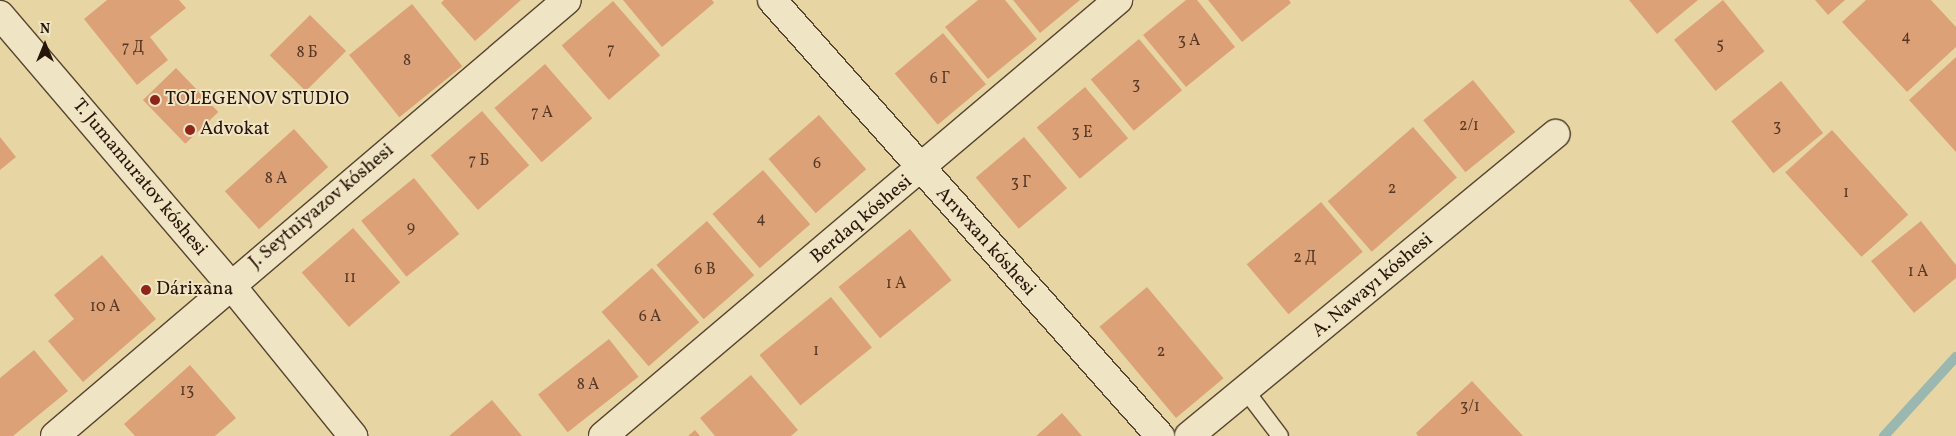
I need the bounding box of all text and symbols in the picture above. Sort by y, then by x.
north arrow [20,20,70,70]
text: N [40,20,50,39]
house number: 4 [1901,27,1911,47]
house number: 3 А [1178,31,1200,51]
house number: 5 [1716,35,1724,55]
house number: 7 Д [122,38,144,58]
house number: 7 [607,40,615,60]
house number: 8 Б [296,43,318,63]
house number: 8 [403,51,411,71]
house number: 6 Г [930,69,950,89]
house number: 3 [1132,75,1140,95]
place label: TOLEGENOV STUDIO [165,89,350,111]
marker: TOLEGENOV STUDIO [149,94,161,106]
street label: T. Jumamuratov kóshesi [66,95,212,261]
house number: 7 А [531,103,553,123]
house number: 2/1 [1459,116,1479,136]
house number: 3 [1773,117,1781,137]
place label: Advokat [200,119,270,141]
house number: 3 Е [1071,123,1093,143]
marker: Advokat [184,124,196,136]
street label: J. Seytniyazov kóshesi [245,140,399,274]
house number: 7 Б [469,151,489,171]
house number: 6 [813,154,821,174]
house number: 8 А [265,169,287,189]
street label: Berdaq kóshesi [807,171,917,269]
house number: 3 Г [1011,173,1031,193]
house number: 2 [1388,179,1396,199]
street label: Arıwxan kóshesi [930,183,1040,301]
house number: 1 [1843,183,1849,203]
house number: 4 [756,209,766,229]
house number: 9 [407,218,415,238]
street label: A. Nawayı kóshesi [1308,229,1438,343]
house number: 2 Д [1293,248,1317,268]
house number: 6 В [694,260,716,280]
house number: 1 А [1908,262,1928,282]
house number: 11 [344,268,356,288]
house number: 1 А [886,274,906,294]
place label: Dárixana [156,279,233,301]
marker: Dárixana [140,284,152,296]
house number: 10 А [90,297,120,317]
house number: 6 А [639,307,661,327]
house number: 1 [813,341,819,361]
house number: 2 [1157,342,1165,362]
house number: 8 А [577,375,599,395]
house number: 13 [180,381,194,401]
house number: 3/1 [1460,397,1480,417]

